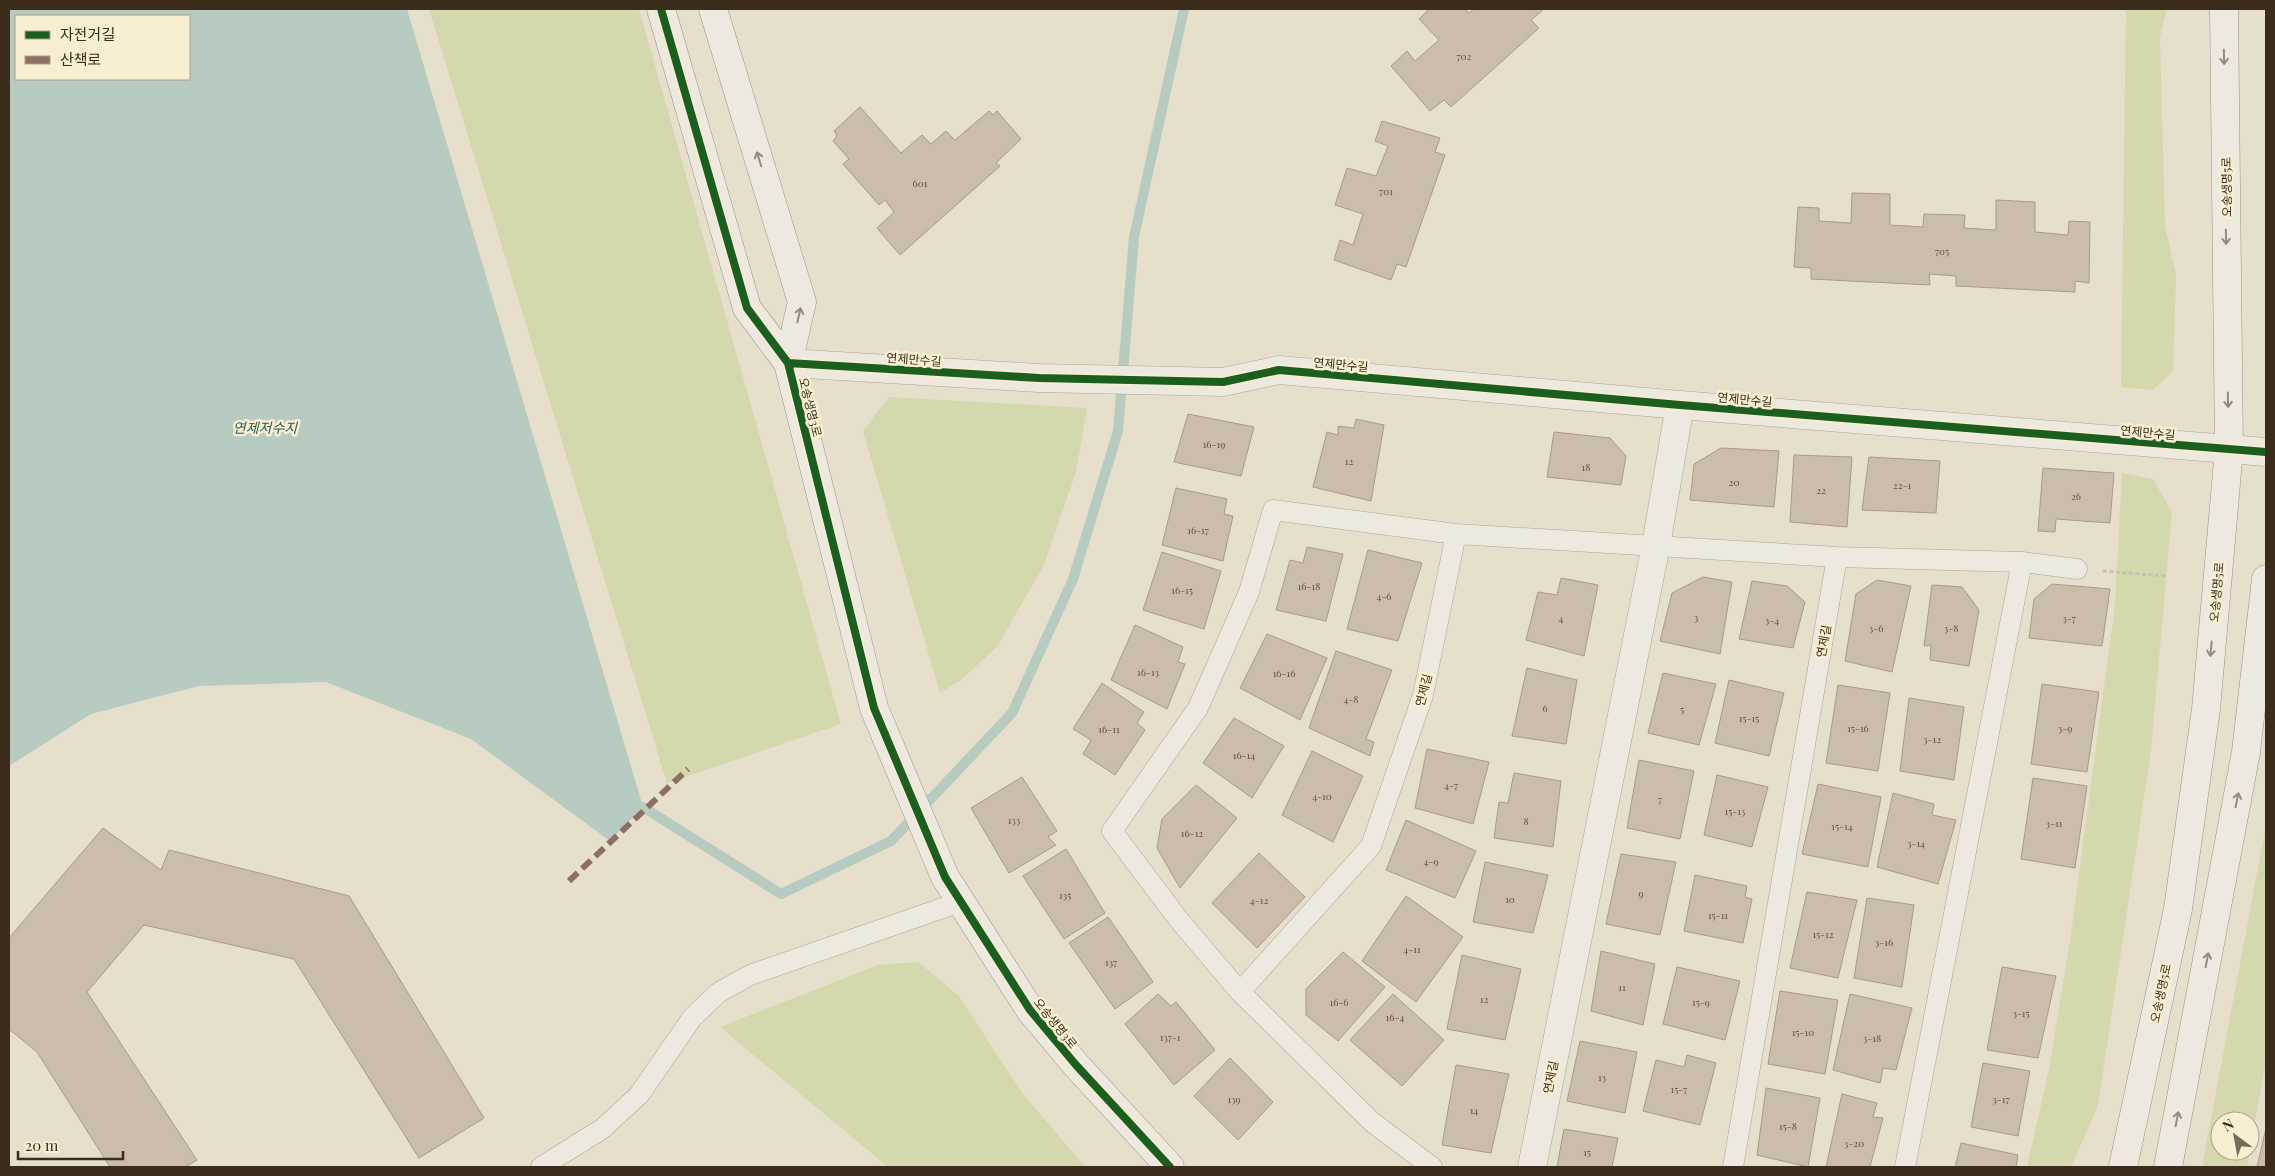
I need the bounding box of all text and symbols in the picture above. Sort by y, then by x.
legend [15,15,190,80]
text: 자전거길 [60,24,115,44]
text: 산책로 [60,49,101,69]
house number: 702 [1457,49,1472,63]
one-way arrow [2219,49,2229,65]
one-way arrow [753,152,763,168]
street label: 오송생명5로 [2217,157,2235,217]
house number: 601 [913,176,928,190]
house number: 701 [1379,184,1393,198]
one-way arrow [2221,229,2231,245]
house number: 705 [1935,244,1949,258]
one-way arrow [795,308,804,324]
street label: 연제만수길 [886,349,942,369]
street label: 연제만수길 [1313,354,1369,374]
street label: 오송생명3로 [796,376,826,438]
street label: 연제만수길 [1717,389,1773,409]
one-way arrow [2223,392,2233,408]
water label: 연제저수지 [233,418,298,437]
street label: 연제만수길 [2120,422,2176,442]
house number: 16-19 [1203,437,1225,451]
house number: 12 [1345,454,1353,468]
house number: 18 [1582,460,1590,474]
house number: 20 [1729,475,1739,489]
house number: 22-1 [1893,478,1911,492]
house number: 22 [1816,483,1826,497]
house number: 26 [2071,489,2081,503]
house number: 16-17 [1187,523,1209,537]
street label: 오송생명5로 [2205,561,2227,623]
house number: 16-18 [1298,579,1320,593]
house number: 16-15 [1171,583,1193,597]
house number: 4-6 [1376,589,1392,603]
house number: 3 [1694,610,1699,624]
house number: 4 [1559,611,1564,625]
house number: 3-7 [2062,611,2076,625]
house number: 3-4 [1765,613,1779,627]
house number: 3-6 [1869,621,1883,635]
house number: 3-8 [1944,621,1958,635]
street label: 연제길 [1812,623,1834,659]
one-way arrow [2206,641,2216,657]
house number: 16-13 [1137,665,1159,679]
house number: 16-16 [1273,666,1295,680]
street label: 연제길 [1411,672,1435,708]
house number: 4-8 [1343,692,1359,706]
house number: 6 [1542,701,1548,715]
house number: 5 [1680,702,1684,716]
house number: 15-15 [1739,711,1759,725]
house number: 15-16 [1847,721,1869,735]
house number: 3-9 [2058,721,2072,735]
house number: 16-11 [1098,722,1120,736]
house number: 3-12 [1923,732,1941,746]
house number: 16-14 [1233,748,1255,762]
house number: 4-7 [1444,778,1458,792]
house number: 4-10 [1312,789,1332,803]
house number: 7 [1658,792,1662,806]
one-way arrow [2233,792,2243,808]
house number: 15-13 [1725,804,1746,818]
house number: 133 [1008,813,1021,827]
house number: 8 [1523,814,1529,828]
house number: 3-11 [2046,816,2063,830]
house number: 15-14 [1831,819,1853,833]
house number: 16-12 [1181,826,1203,840]
house number: 3-14 [1907,836,1925,850]
house number: 4-9 [1423,854,1439,868]
house number: 9 [1638,886,1644,900]
house number: 135 [1059,888,1071,902]
house number: 10 [1505,892,1515,906]
house number: 4-12 [1250,893,1268,907]
house number: 15-11 [1708,908,1728,922]
house number: 15-12 [1812,927,1834,941]
house number: 3-16 [1875,935,1893,949]
house number: 4-11 [1403,942,1421,956]
one-way arrow [2203,952,2212,968]
house number: 137 [1105,955,1117,969]
street label: 오송생명5로 [2146,962,2174,1024]
house number: 11 [1618,980,1626,994]
house number: 12 [1480,992,1488,1006]
street label: 오송생명3로 [1031,994,1081,1052]
house number: 16-6 [1329,995,1349,1009]
house number: 15-9 [1692,995,1710,1009]
house number: 3-15 [2012,1006,2030,1020]
house number: 16-4 [1386,1010,1404,1024]
house number: 15-10 [1792,1025,1814,1039]
house number: 137-1 [1160,1030,1181,1044]
house number: 3-18 [1863,1031,1881,1045]
street label: 연제길 [1539,1059,1561,1095]
house number: 13 [1598,1070,1607,1084]
house number: 15-7 [1671,1082,1687,1096]
house number: 139 [1227,1092,1241,1106]
house number: 3-17 [1992,1092,2010,1106]
house number: 14 [1470,1103,1478,1117]
north arrow [2210,1111,2260,1161]
one-way arrow [2173,1112,2182,1128]
text: N [2219,1114,2237,1135]
house number: 15-8 [1779,1119,1797,1133]
scale bar [18,1128,122,1160]
text: 20 m [25,1135,59,1155]
house number: 3-20 [1844,1136,1864,1150]
house number: 15 [1583,1145,1591,1159]

